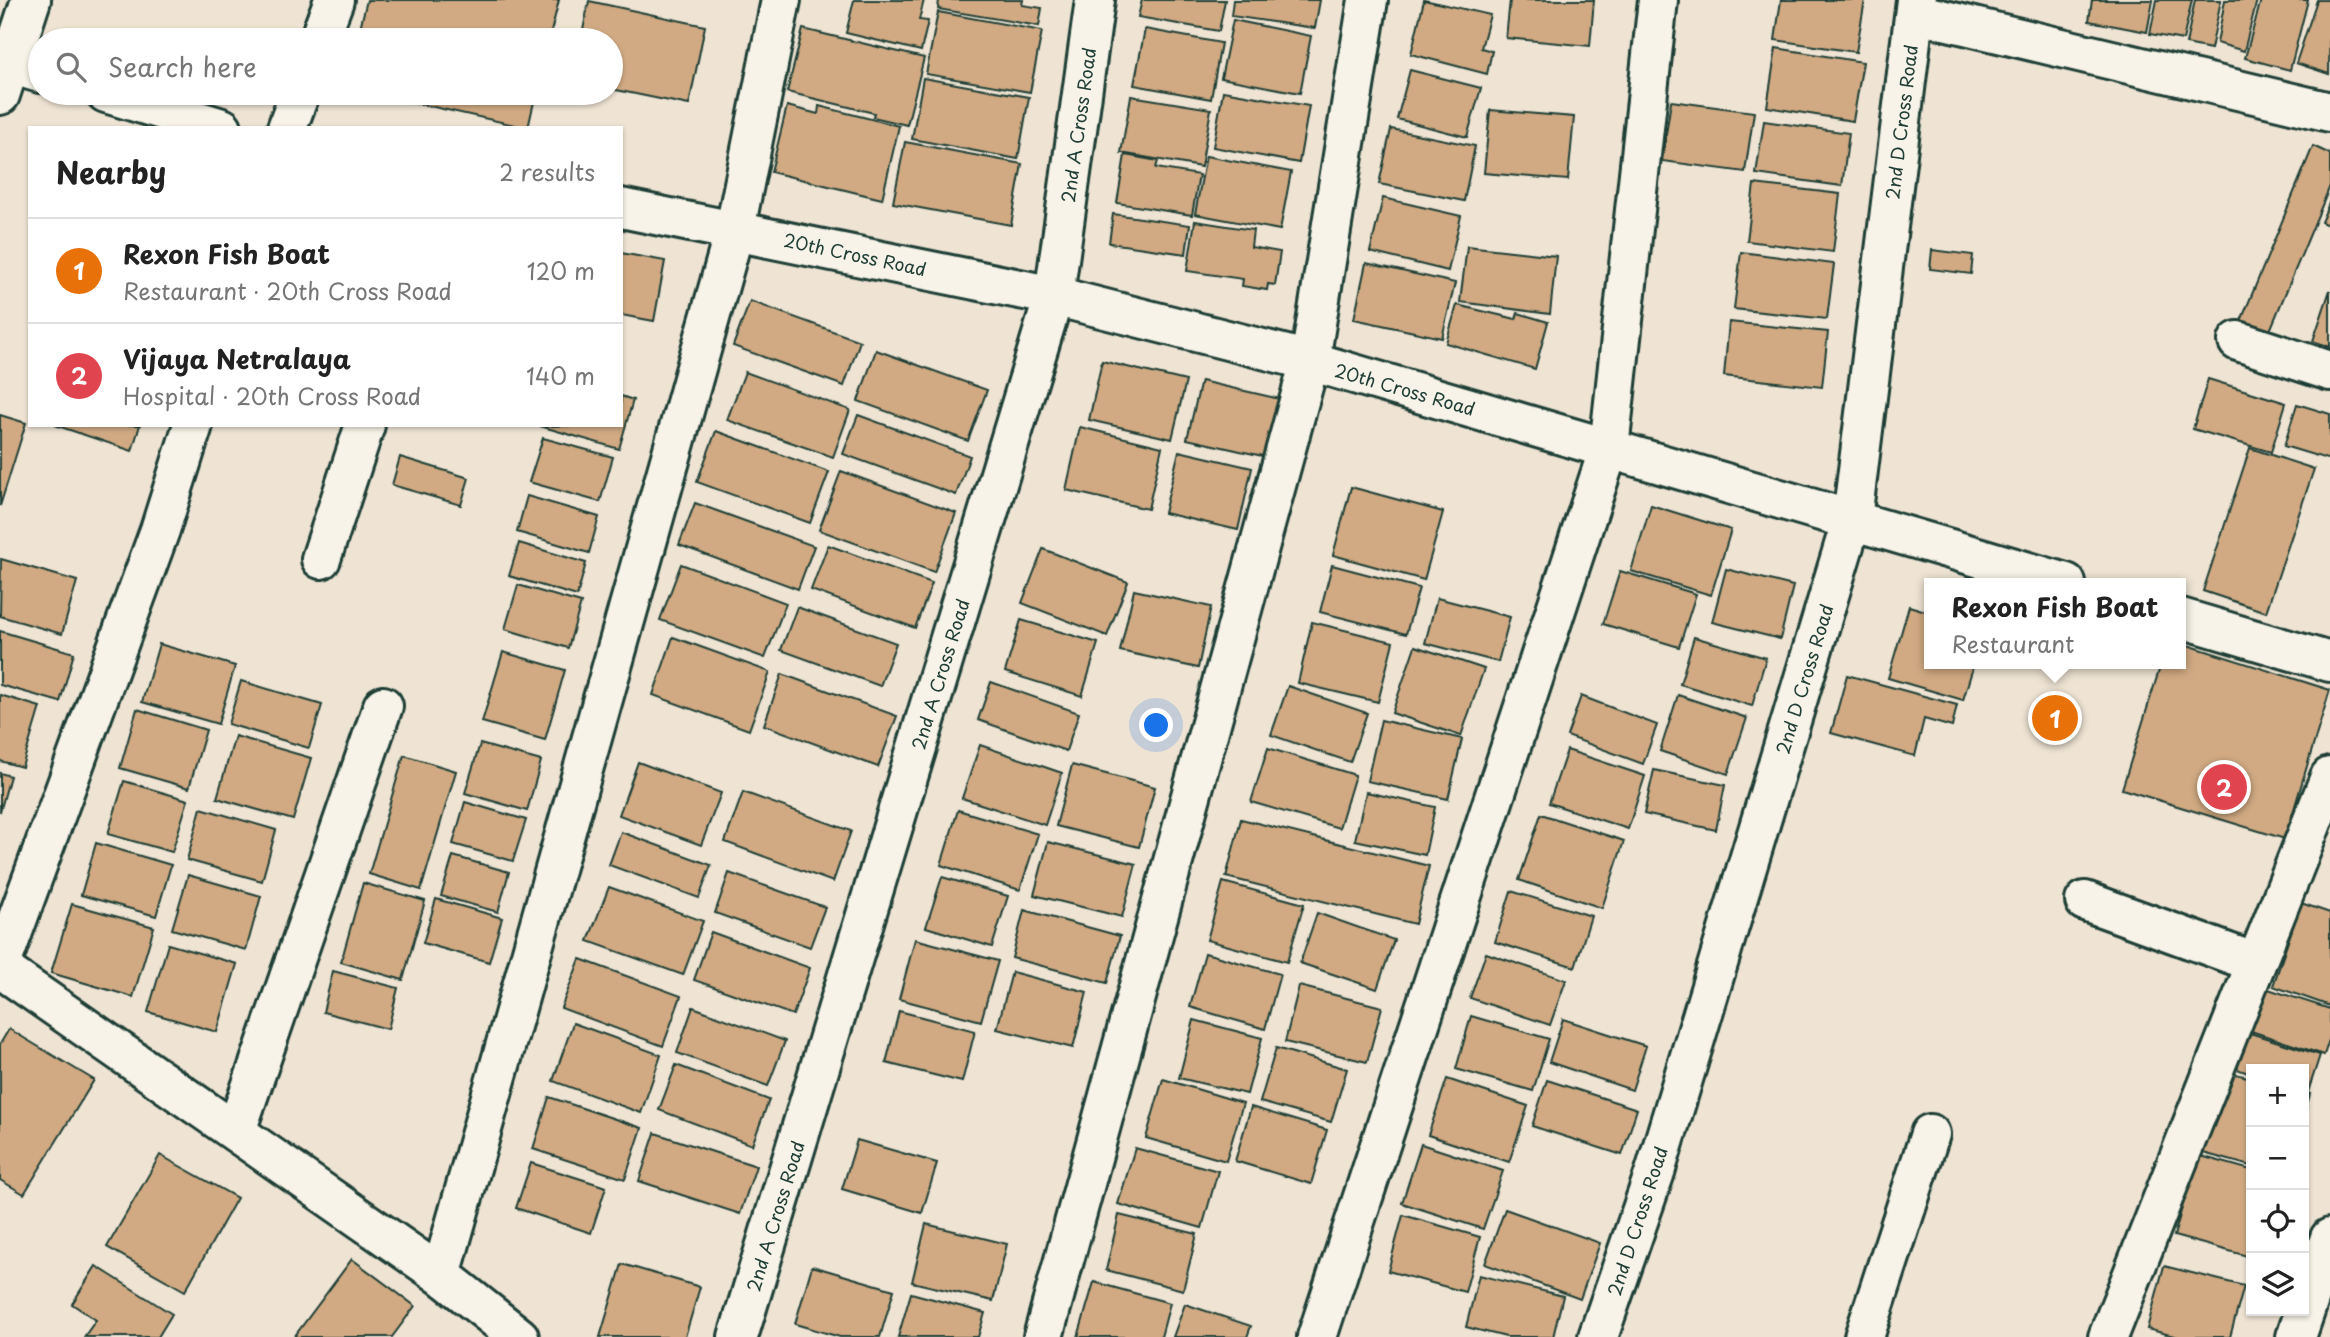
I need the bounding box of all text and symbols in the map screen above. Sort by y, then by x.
search box [28,28,623,105]
street label: 2nd D Cross Road [1878,43,1924,201]
street label: 2nd A Cross Road [1054,46,1102,204]
text: Search here [108,47,257,86]
icon: search [52,48,90,86]
text: Nearby [56,149,166,194]
text: 2 results [499,154,595,189]
street label: 20th Cross Road [781,226,929,282]
text: Rexon Fish Boat [123,234,330,273]
text: 1 [74,253,85,288]
text: 120 m [527,253,595,288]
text: Restaurant · 20th Cross Road [123,273,452,308]
text: Vijaya Netralaya [123,339,351,378]
street label: 20th Cross Road [1331,356,1479,422]
text: 2 [71,358,87,393]
text: 140 m [526,358,595,393]
text: Hospital · 20th Cross Road [123,378,421,413]
popup [1924,578,2186,669]
text: Rexon Fish Boat [1951,587,2159,626]
street label: 2nd A Cross Road [904,595,976,753]
street label: 2nd D Cross Road [1768,601,1840,757]
text: Restaurant [1951,626,2074,661]
pin: 1 [2032,692,2078,744]
your location [1139,708,1173,742]
pin: 2 [2201,761,2247,813]
map controls [2246,1064,2309,1316]
button: + [2246,1064,2309,1127]
button: − [2246,1127,2309,1190]
street label: 2nd A Cross Road [739,1137,811,1295]
street label: 2nd D Cross Road [1600,1143,1674,1299]
button: locate [2246,1190,2309,1253]
button: layers [2246,1253,2309,1316]

